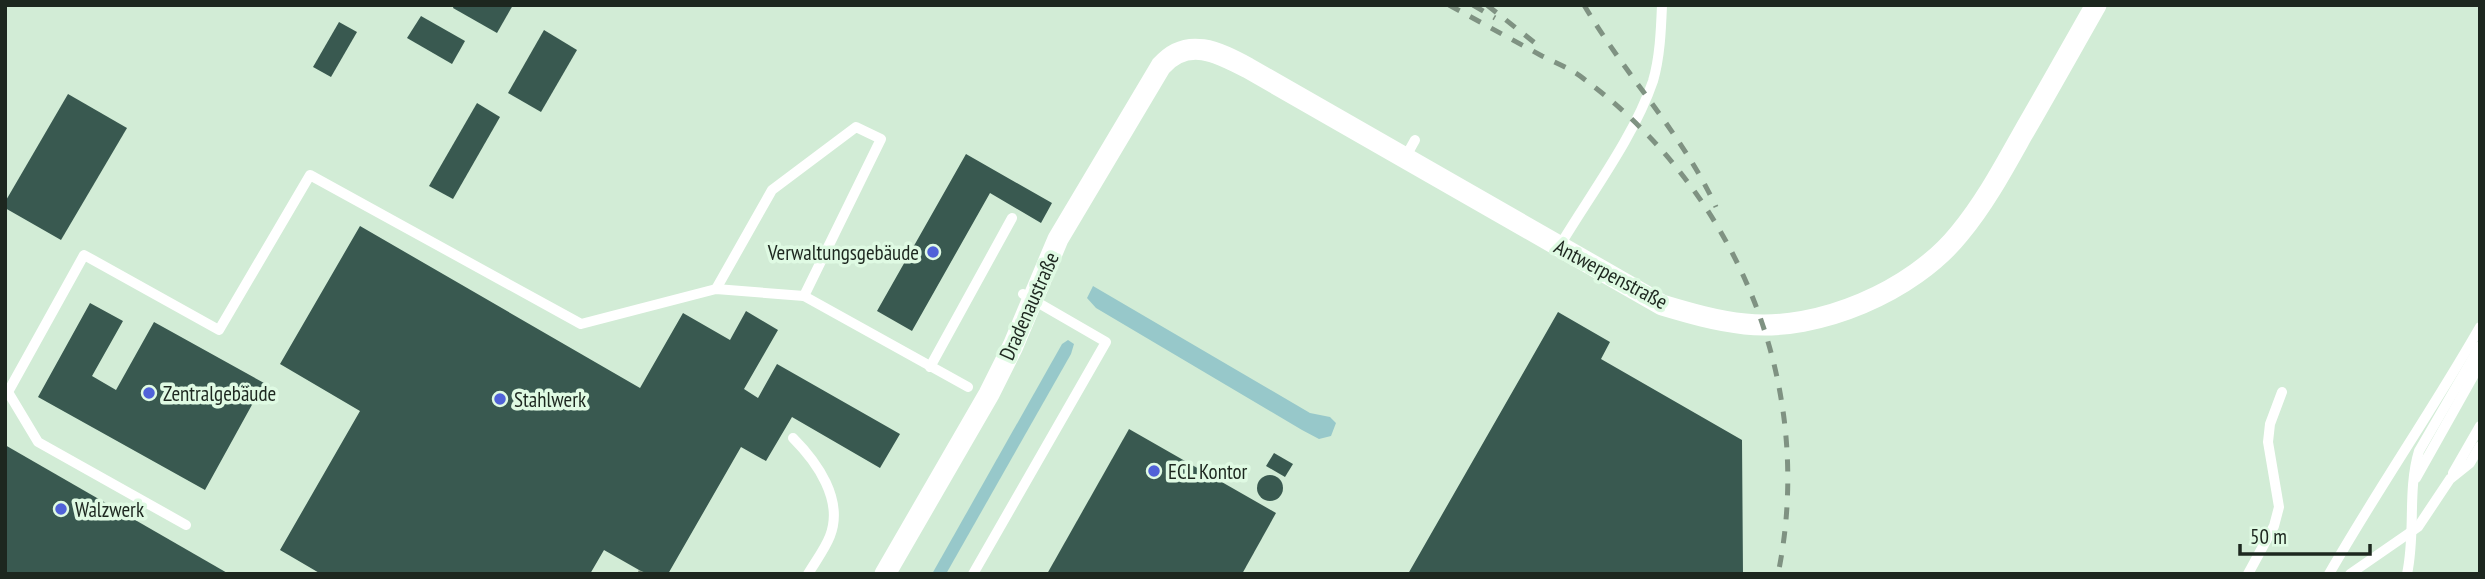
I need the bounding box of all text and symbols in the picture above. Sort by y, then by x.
street label: Antwerpenstraße [1550,233,1672,315]
place label: Verwaltungsgebäude [767,239,919,266]
marker: Verwaltungsgebäude [925,244,941,260]
street label: Dradenaustraße [993,248,1065,364]
place label: Zentralgebäude [163,380,276,407]
marker: Zentralgebäude [141,385,157,401]
place label: Stahlwerk [514,386,586,413]
marker: Stahlwerk [492,391,508,407]
place label: ECL Kontor [1168,458,1248,485]
marker: ECL Kontor [1146,463,1162,479]
place label: Walzwerk [75,496,144,523]
marker: Walzwerk [53,501,69,517]
scale bar [2240,512,2370,556]
text: 50 m [2250,523,2287,550]

